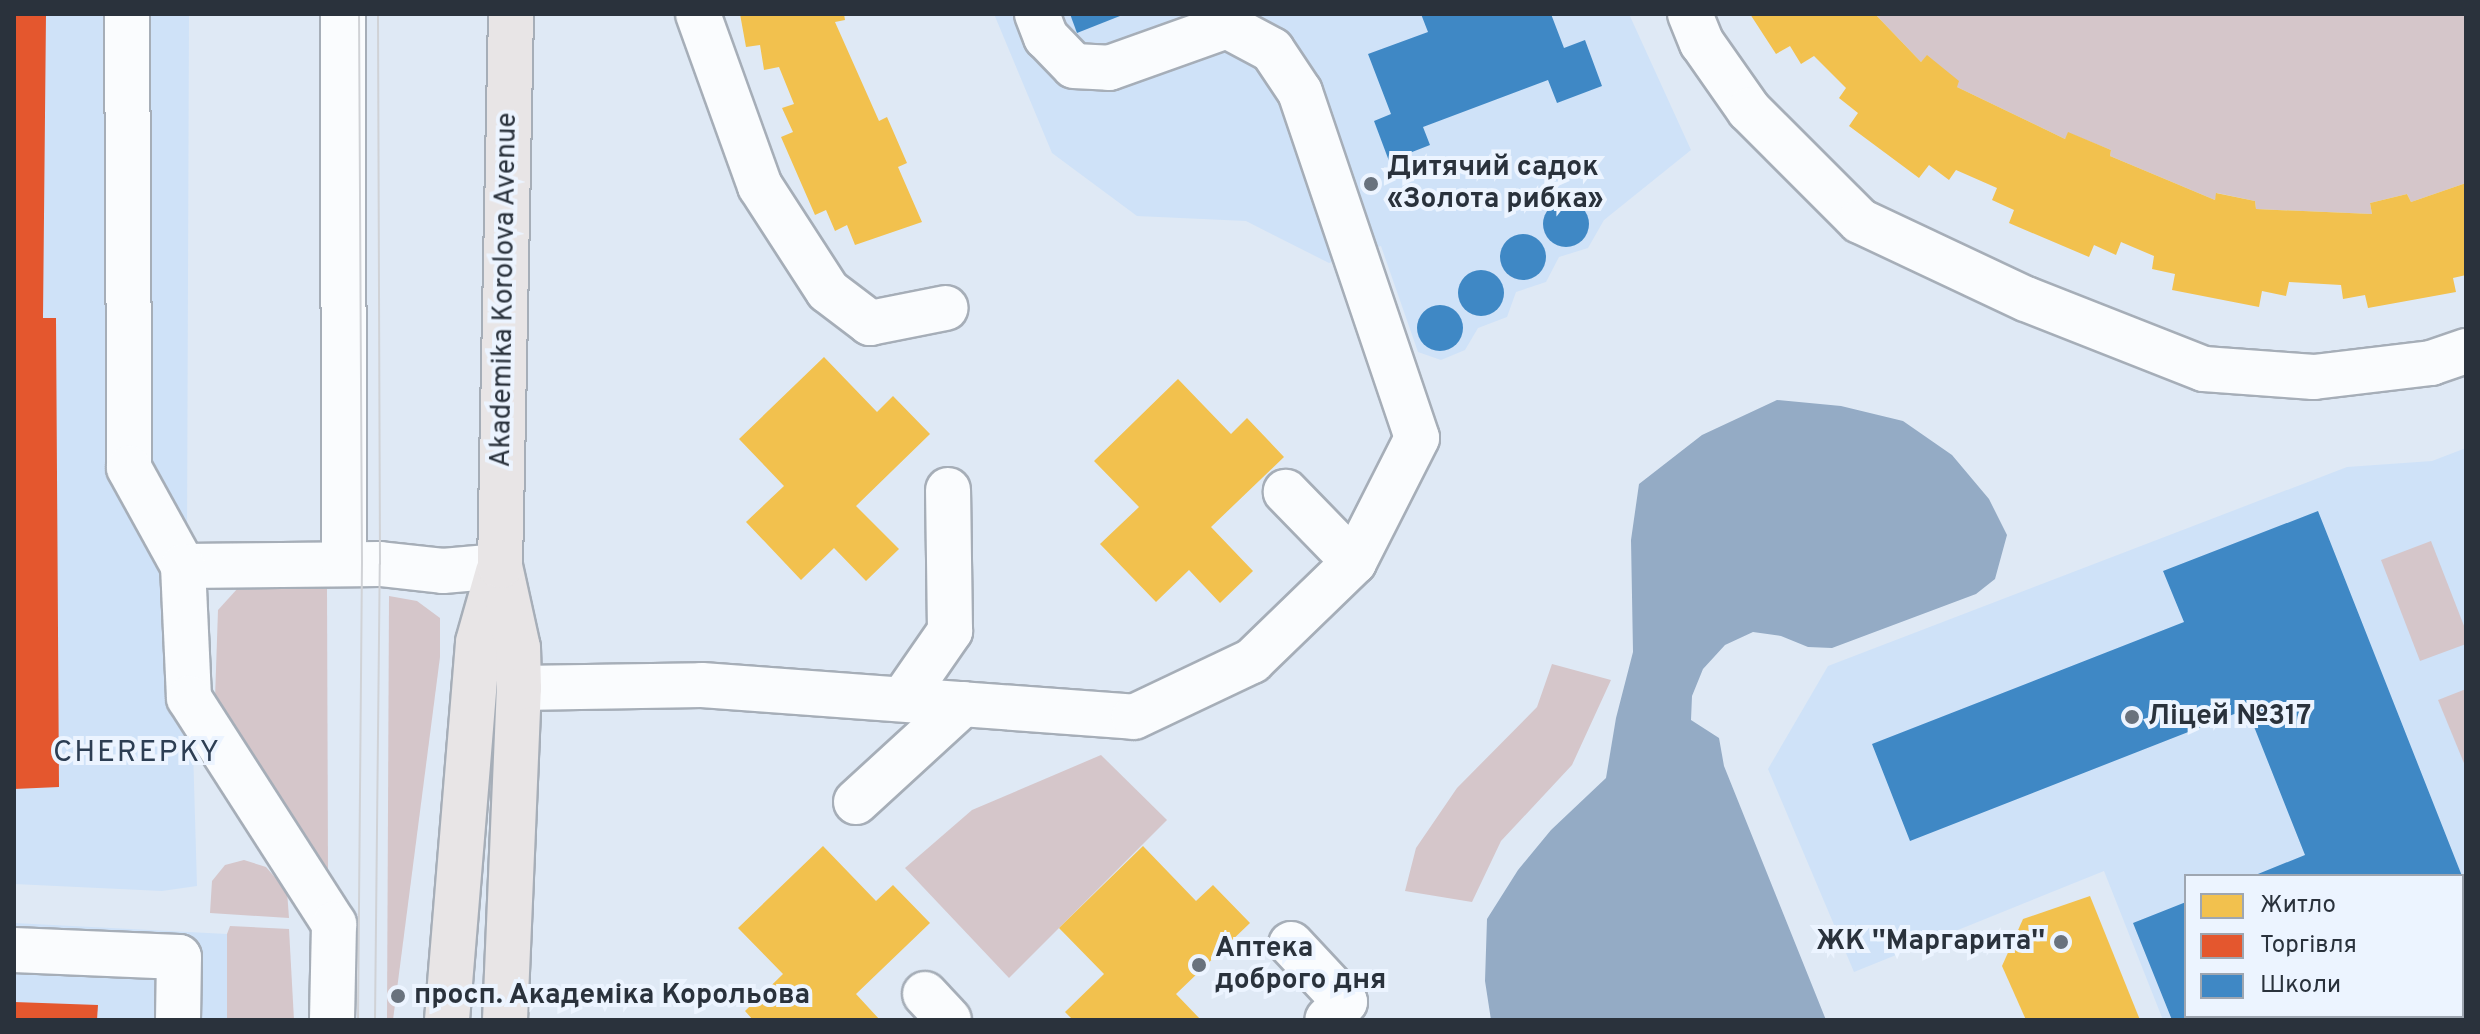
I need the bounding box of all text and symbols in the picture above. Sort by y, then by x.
street label: Akademika Korolova Avenue [485,112,525,468]
place label: Дитячий садок «Золота рибка» [1387,151,1604,217]
marker: Дитячий садок «Золота рибка» [1362,175,1380,193]
place label: Ліцей №317 [2148,700,2311,734]
marker: Ліцей №317 [2123,708,2141,726]
district label: CHEREPKY [53,736,221,772]
legend [2184,874,2464,1018]
text: Житло [2260,891,2336,921]
place label: ЖК ''Маргарита'' [1816,925,2045,959]
text: Торгівля [2260,931,2357,961]
place label: Аптека доброго дня [1215,932,1386,998]
marker: ЖК ''Маргарита'' [2052,933,2070,951]
marker: Аптека доброго дня [1190,956,1208,974]
text: Школи [2260,971,2341,1001]
place label: просп. Академіка Корольова [414,979,811,1013]
marker: просп. Академіка Корольова [389,987,407,1005]

